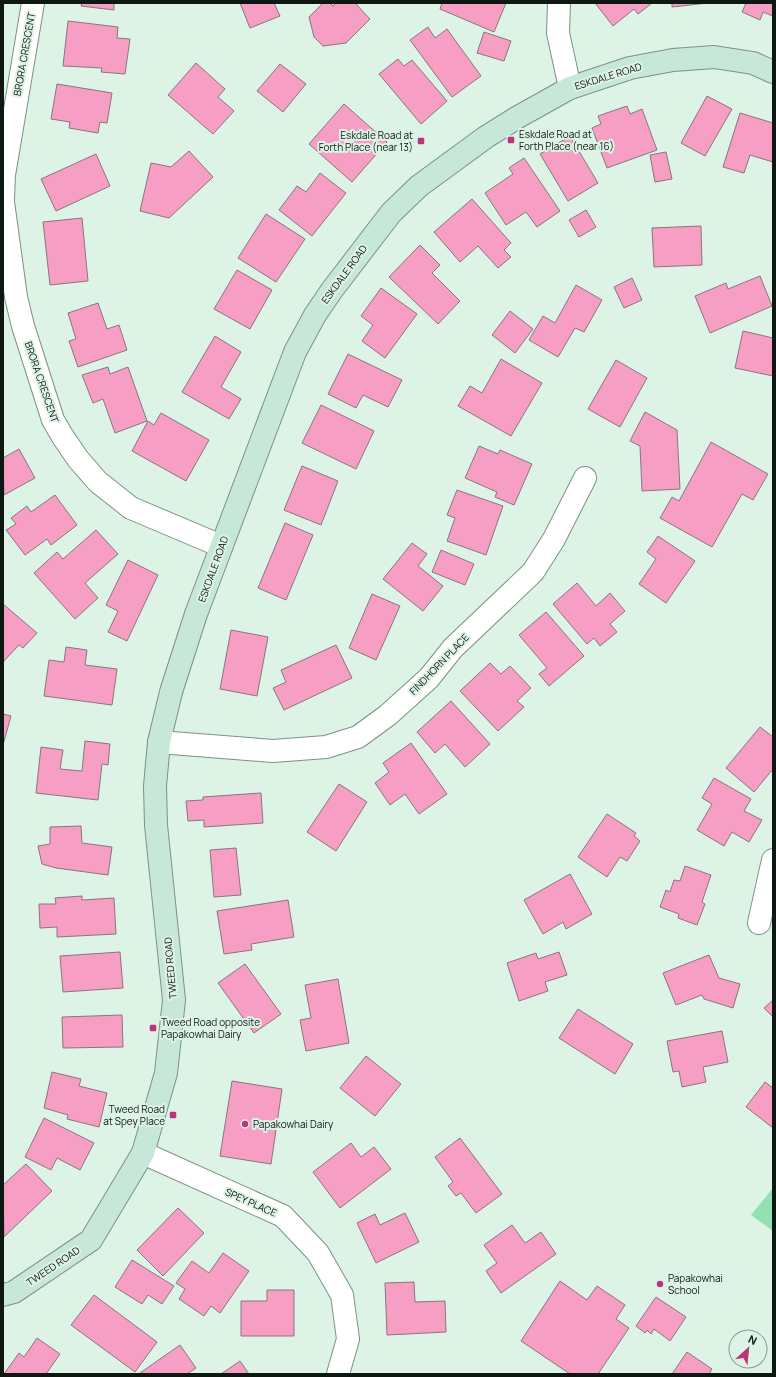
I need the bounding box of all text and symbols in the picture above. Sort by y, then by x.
street label: BRORA CRESCENT [10,11,38,97]
street label: ESKDALE ROAD [573,59,644,93]
place label: Eskdale Road at Forth Place (near 16) [519,127,614,153]
place label: Eskdale Road at Forth Place (near 13) [319,128,413,154]
marker: Eskdale Road at Forth Place (near 16) [506,135,516,145]
marker: Eskdale Road at Forth Place (near 13) [416,136,426,146]
street label: ESKDALE ROAD [318,242,370,306]
street label: BRORA CRESCENT [22,340,62,425]
street label: ESKDALE ROAD [195,534,232,604]
street label: FINDHORN PLACE [406,630,472,698]
street label: TWEED ROAD [160,936,180,999]
place label: Tweed Road opposite Papakowhai Dairy [161,1015,260,1041]
marker: Tweed Road opposite Papakowhai Dairy [148,1023,158,1033]
place label: Tweed Road at Spey Place [103,1102,165,1128]
marker: Tweed Road at Spey Place [168,1110,178,1120]
place label: Papakowhai Dairy [253,1117,334,1131]
marker: Papakowhai Dairy [240,1119,250,1129]
street label: SPEY PLACE [223,1184,279,1220]
street label: TWEED ROAD [23,1243,83,1289]
place label: Papakowhai School [668,1271,723,1297]
marker: Papakowhai School [655,1279,665,1289]
north arrow [728,1329,768,1369]
text: N [746,1331,760,1348]

